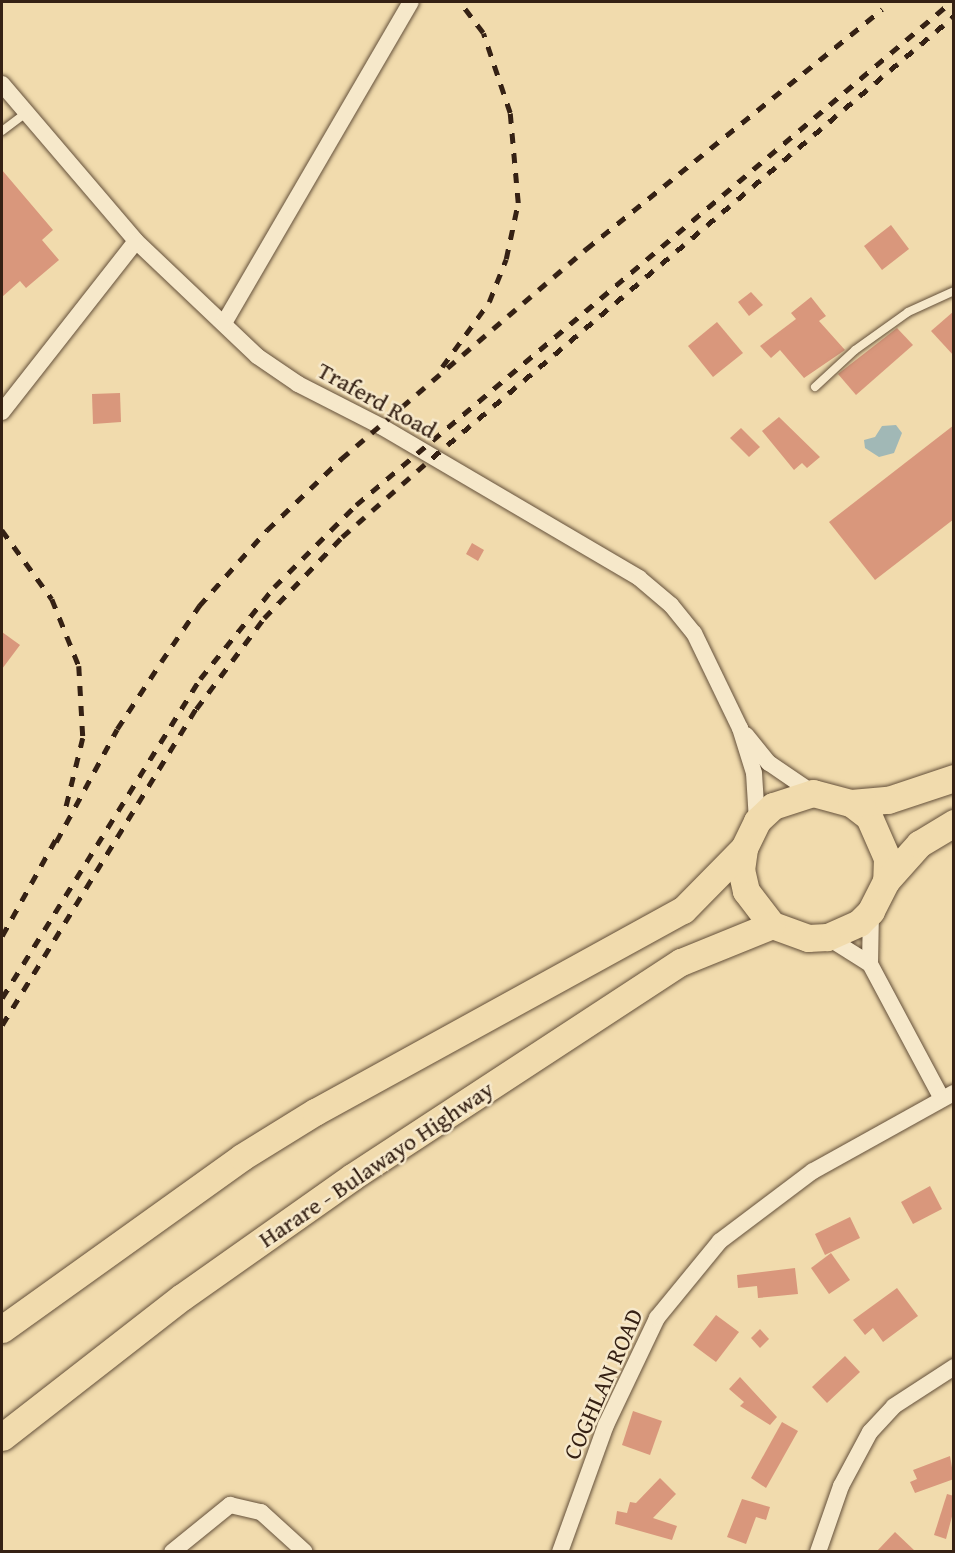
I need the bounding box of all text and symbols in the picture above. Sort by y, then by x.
street label: Traferd Road [313,356,441,444]
street label: Harare - Bulawayo Highway [253,1075,499,1253]
street label: COGHLAN ROAD [557,1304,649,1464]

